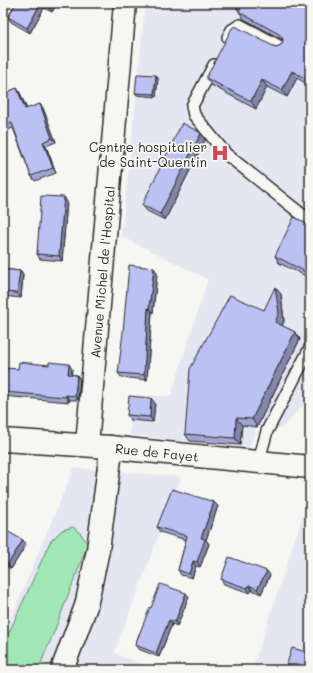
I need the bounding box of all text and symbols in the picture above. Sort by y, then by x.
place label: Centre hospitalier de Saint-Quentin [89,138,207,170]
hospital icon: Centre hospitalier de Saint-Quentin [210,143,230,163]
street label: Avenue Michel de l'Hospital [86,185,118,359]
street label: Rue de Fayet [114,439,200,465]

